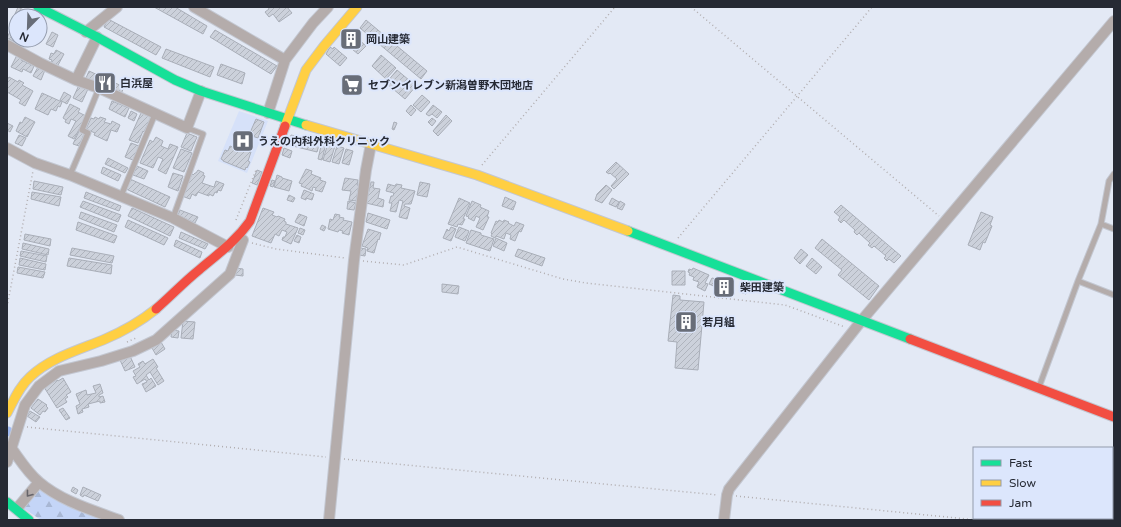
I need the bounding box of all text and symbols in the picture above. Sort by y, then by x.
north arrow [8,8,48,48]
building icon: 岡山建築 [338,26,364,52]
text: N [18,29,31,44]
place label: 岡山建築 [366,33,410,46]
restaurant icon: 白浜屋 [92,70,118,96]
supermarket icon: セブンイレブン新潟曽野木団地店 [339,72,365,98]
place label: 白浜屋 [120,77,153,90]
place label: セブンイレブン新潟曽野木団地店 [368,79,533,92]
hospital icon: うえの内科外科クリニック [230,128,256,154]
place label: うえの内科外科クリニック [258,135,390,148]
building icon: 柴田建築 [711,274,737,300]
place label: 柴田建築 [740,281,784,294]
building icon: 若月組 [673,309,699,335]
place label: 若月組 [702,316,735,329]
legend [973,447,1113,519]
text: Fast [1009,456,1033,470]
text: Slow [1009,476,1036,490]
one-way arrow [26,489,33,496]
text: Jam [1009,496,1032,510]

